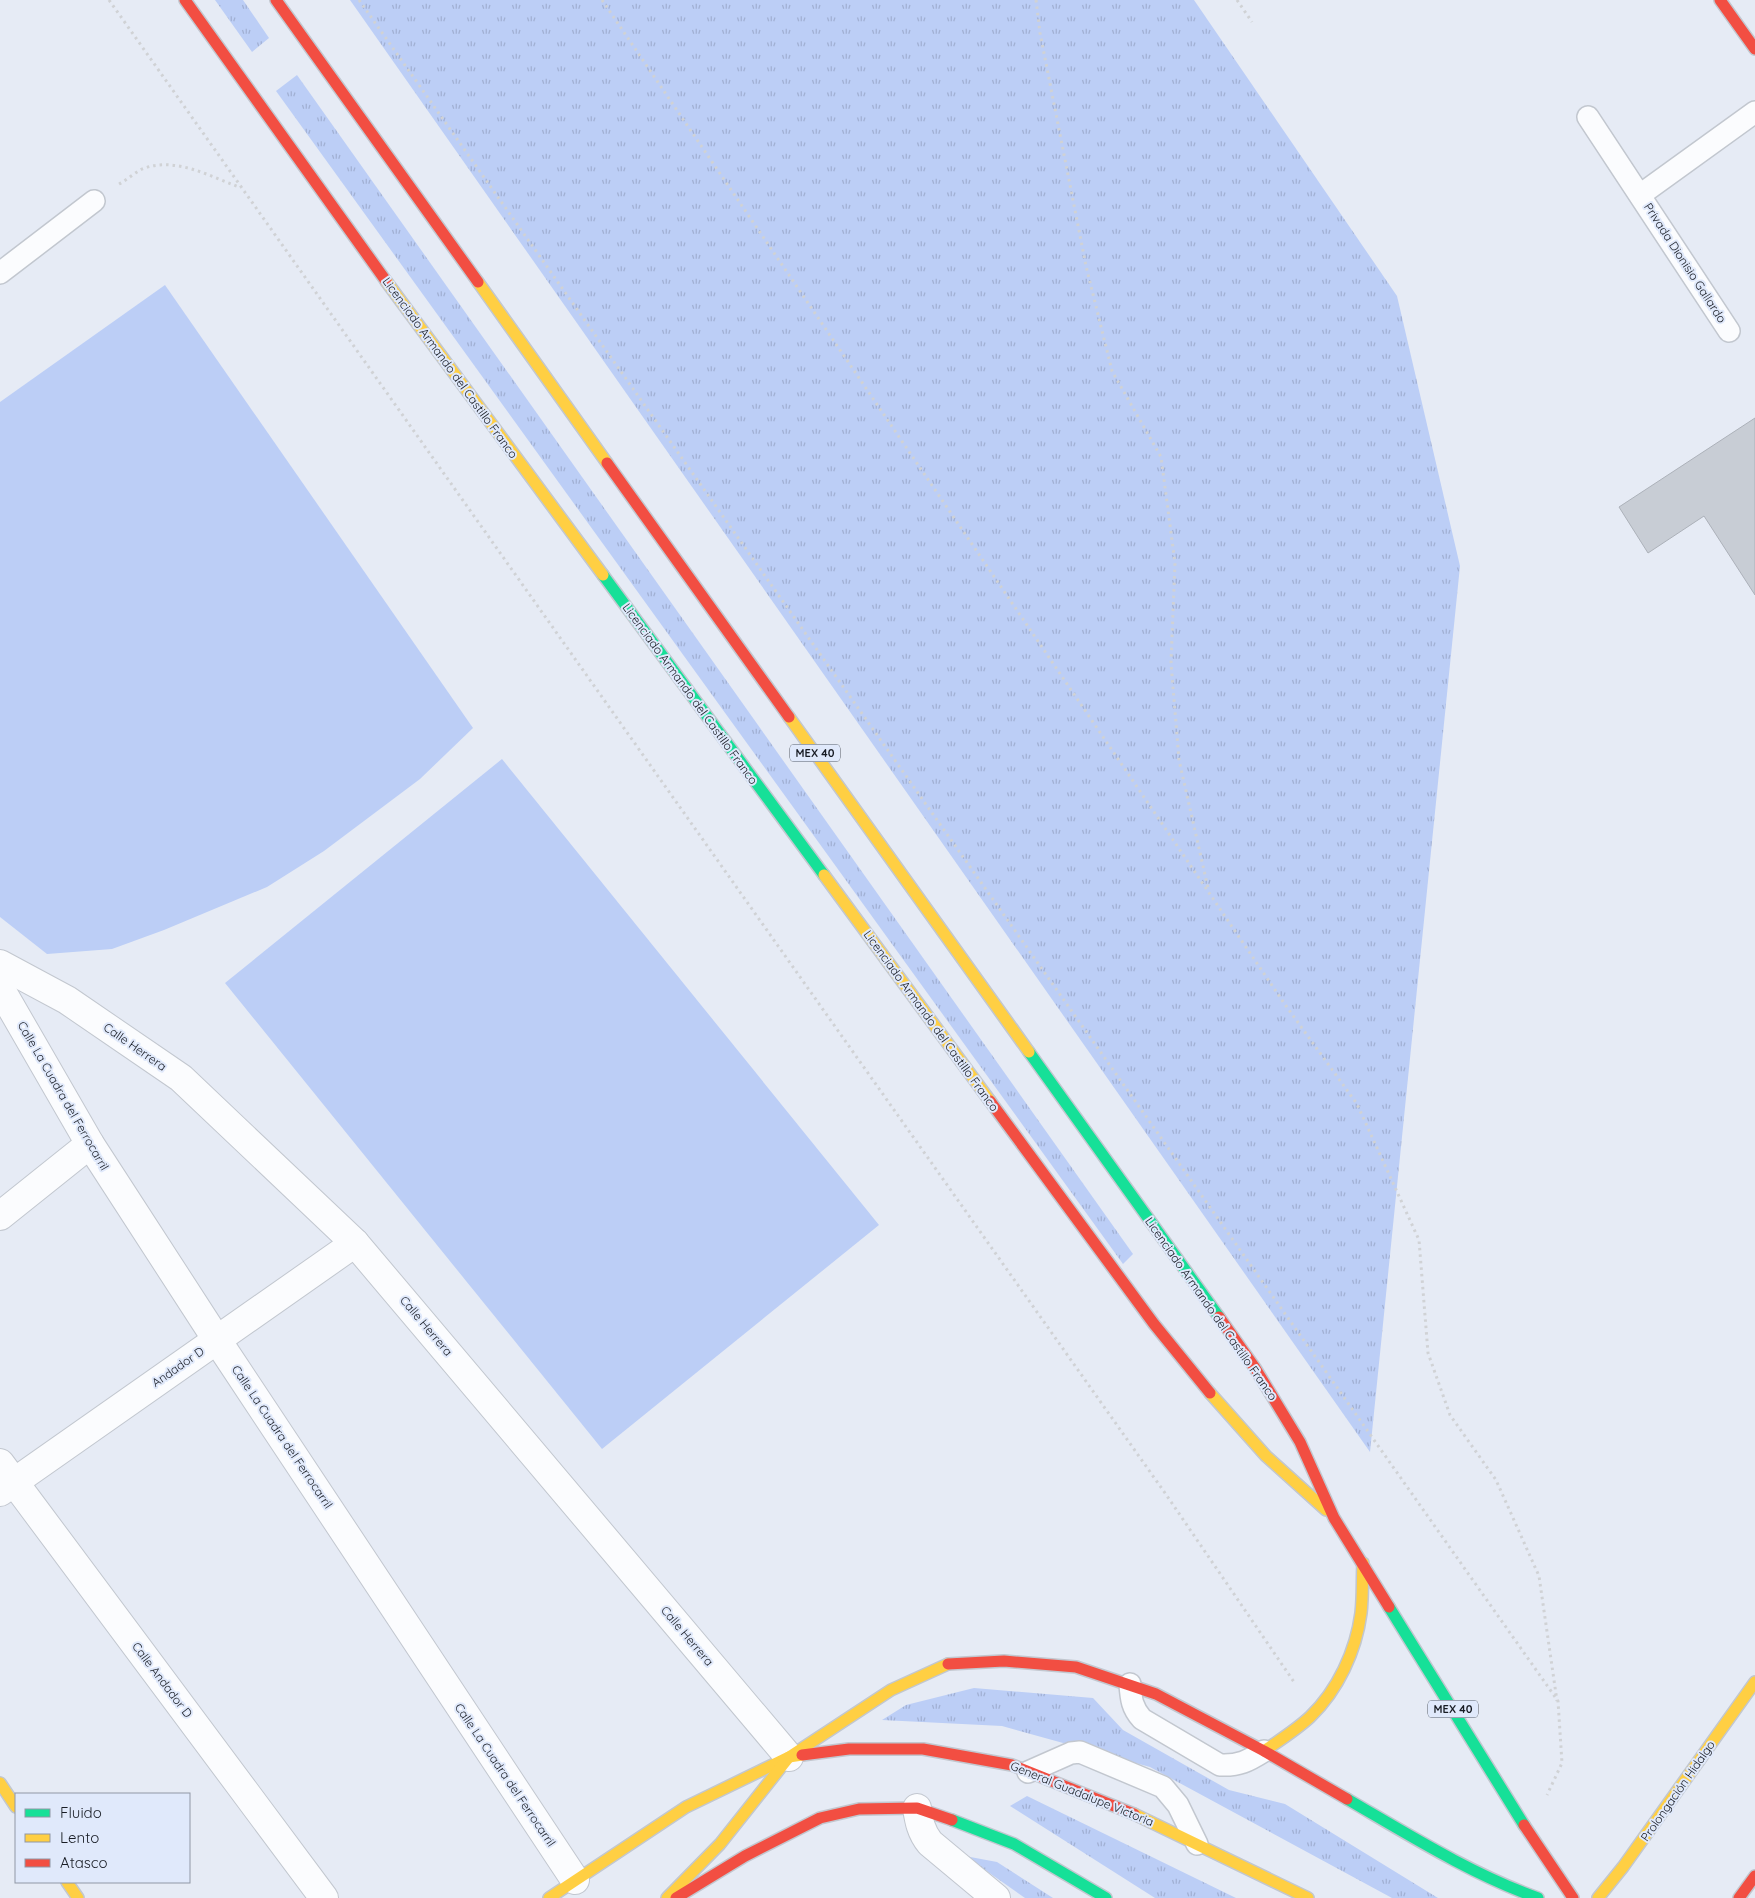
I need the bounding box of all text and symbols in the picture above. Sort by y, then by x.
street label: Privada Dionisio Gallardo [1641,200,1730,325]
street label: Licenciado Armando del Castillo Franco [380,274,521,461]
street label: Licenciado Armando del Castillo Franco [620,600,761,787]
road number: MEX 40 [790,744,840,761]
street label: Licenciado Armando del Castillo Franco [861,927,1002,1114]
street label: Calle La Cuadra del Ferrocarril [15,1019,112,1173]
street label: Calle Herrera [101,1019,170,1074]
street label: Licenciado Armando del Castillo Franco [1142,1214,1281,1403]
street label: Calle Herrera [397,1293,456,1359]
street label: Andador D [149,1343,207,1390]
street label: Calle La Cuadra del Ferrocarril [229,1362,336,1511]
street label: Calle Herrera [658,1603,717,1669]
street label: Calle Andador D [129,1639,196,1721]
street label: Calle La Cuadra del Ferrocarril [452,1700,559,1849]
road number: MEX 40 [1428,1700,1478,1718]
street label: Prolongación Hidalgo [1637,1737,1718,1844]
street label: General Guadalupe Victoria [1008,1758,1156,1829]
legend [15,1793,190,1883]
text: Fluido [60,1803,102,1822]
text: Lento [60,1828,99,1847]
text: Atasco [60,1853,108,1872]

